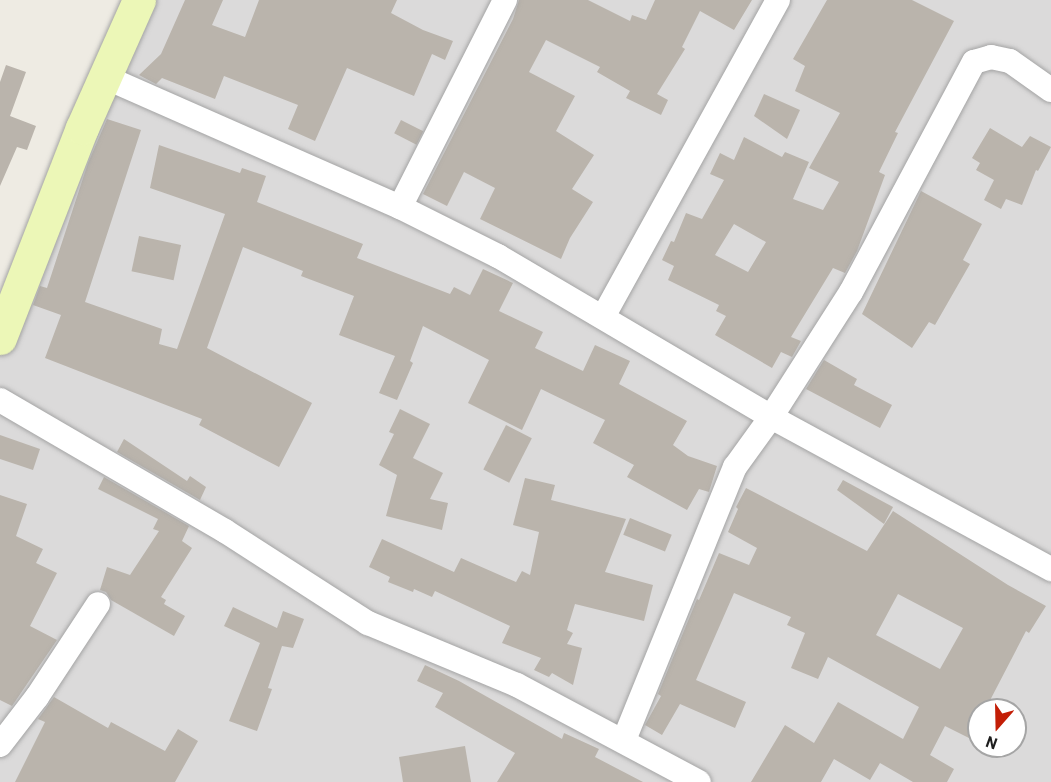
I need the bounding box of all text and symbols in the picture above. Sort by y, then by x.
north arrow [967,698,1027,758]
text: N [983,733,1000,754]

